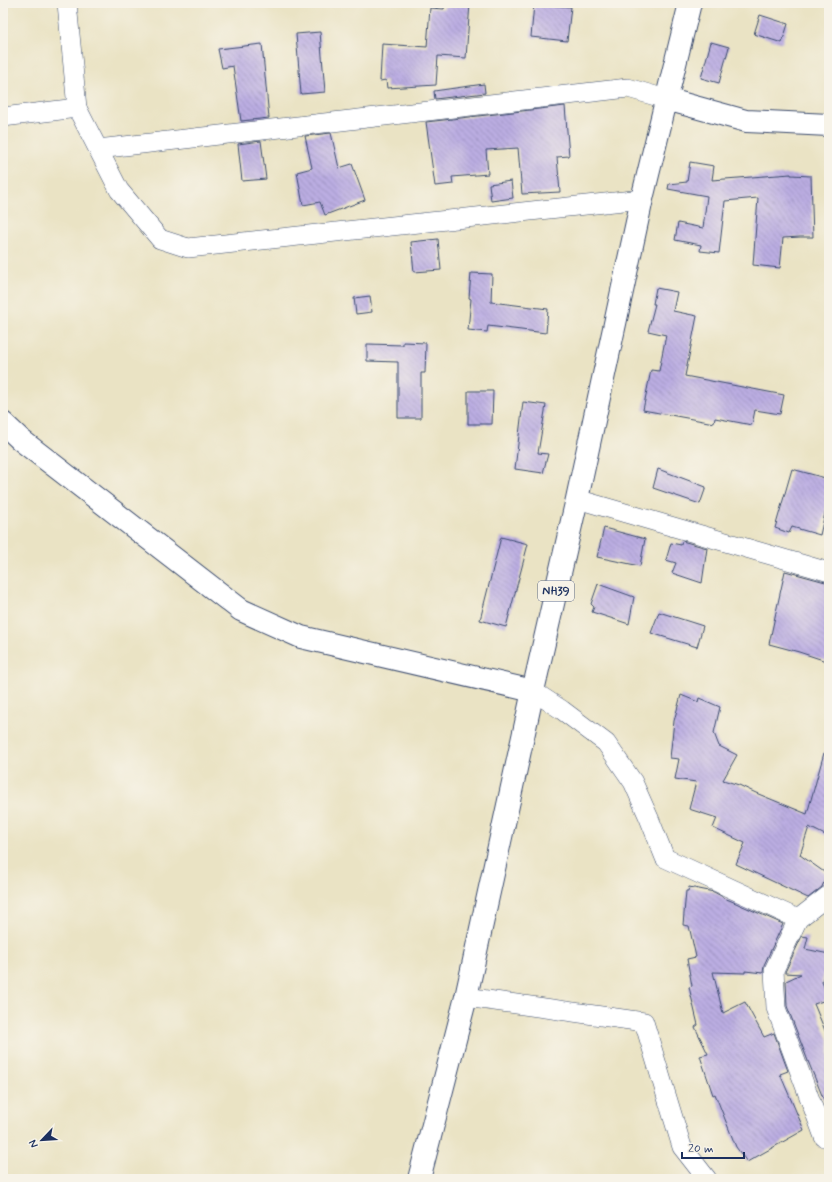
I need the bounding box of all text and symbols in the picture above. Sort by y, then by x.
road number: NH39 [538,581,574,601]
north arrow [22,1120,62,1160]
scale bar [682,1134,744,1160]
text: N [26,1138,42,1150]
text: 20 m [688,1141,714,1157]

